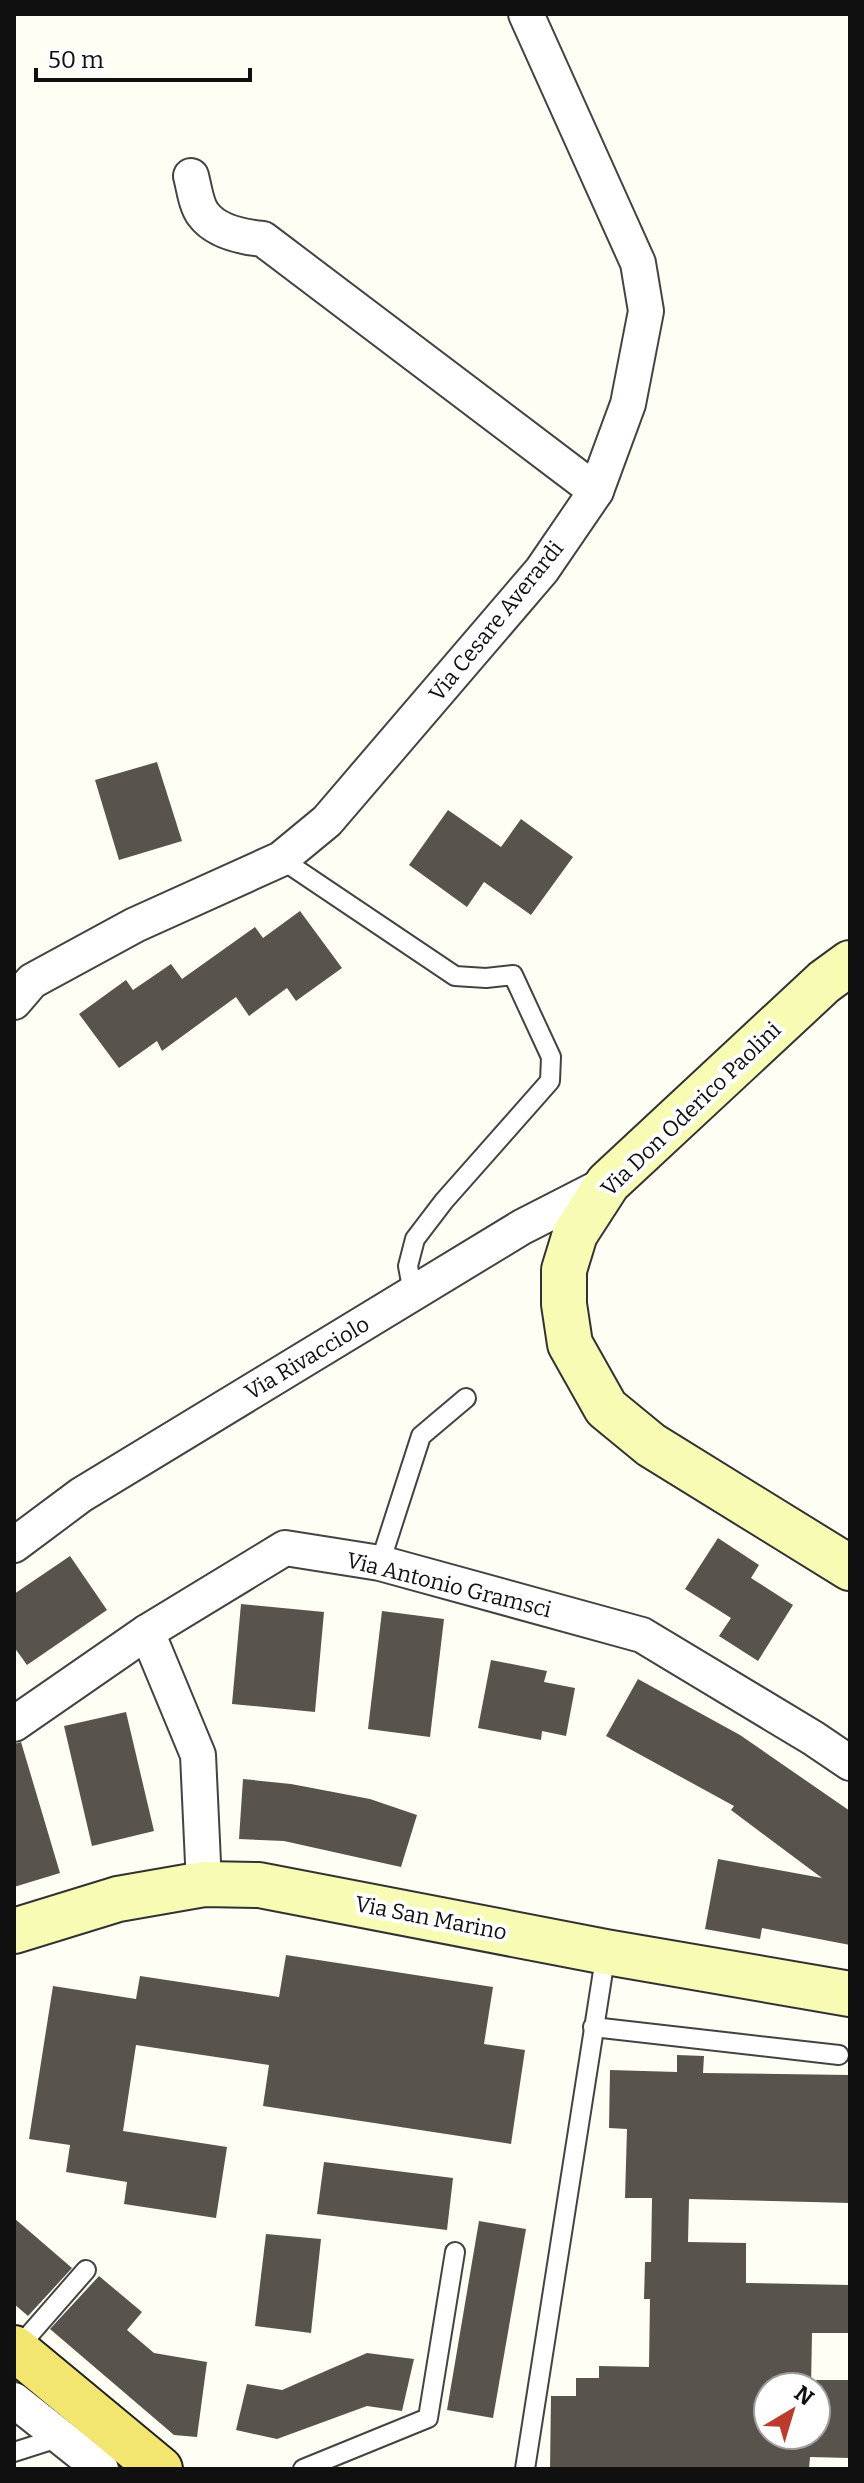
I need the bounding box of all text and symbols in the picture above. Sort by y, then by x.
scale bar [36,32,250,82]
text: 50 m [48,46,104,74]
street label: Via Cesare Averardi [423,535,569,707]
street label: Via Don Oderico Paolini [595,1016,787,1202]
street label: Via Rivacciolo [240,1310,374,1406]
street label: Via Antonio Gramsci [344,1546,555,1624]
street label: Via San Marino [353,1890,509,1946]
north arrow [752,2371,832,2451]
text: N [789,2380,819,2412]

